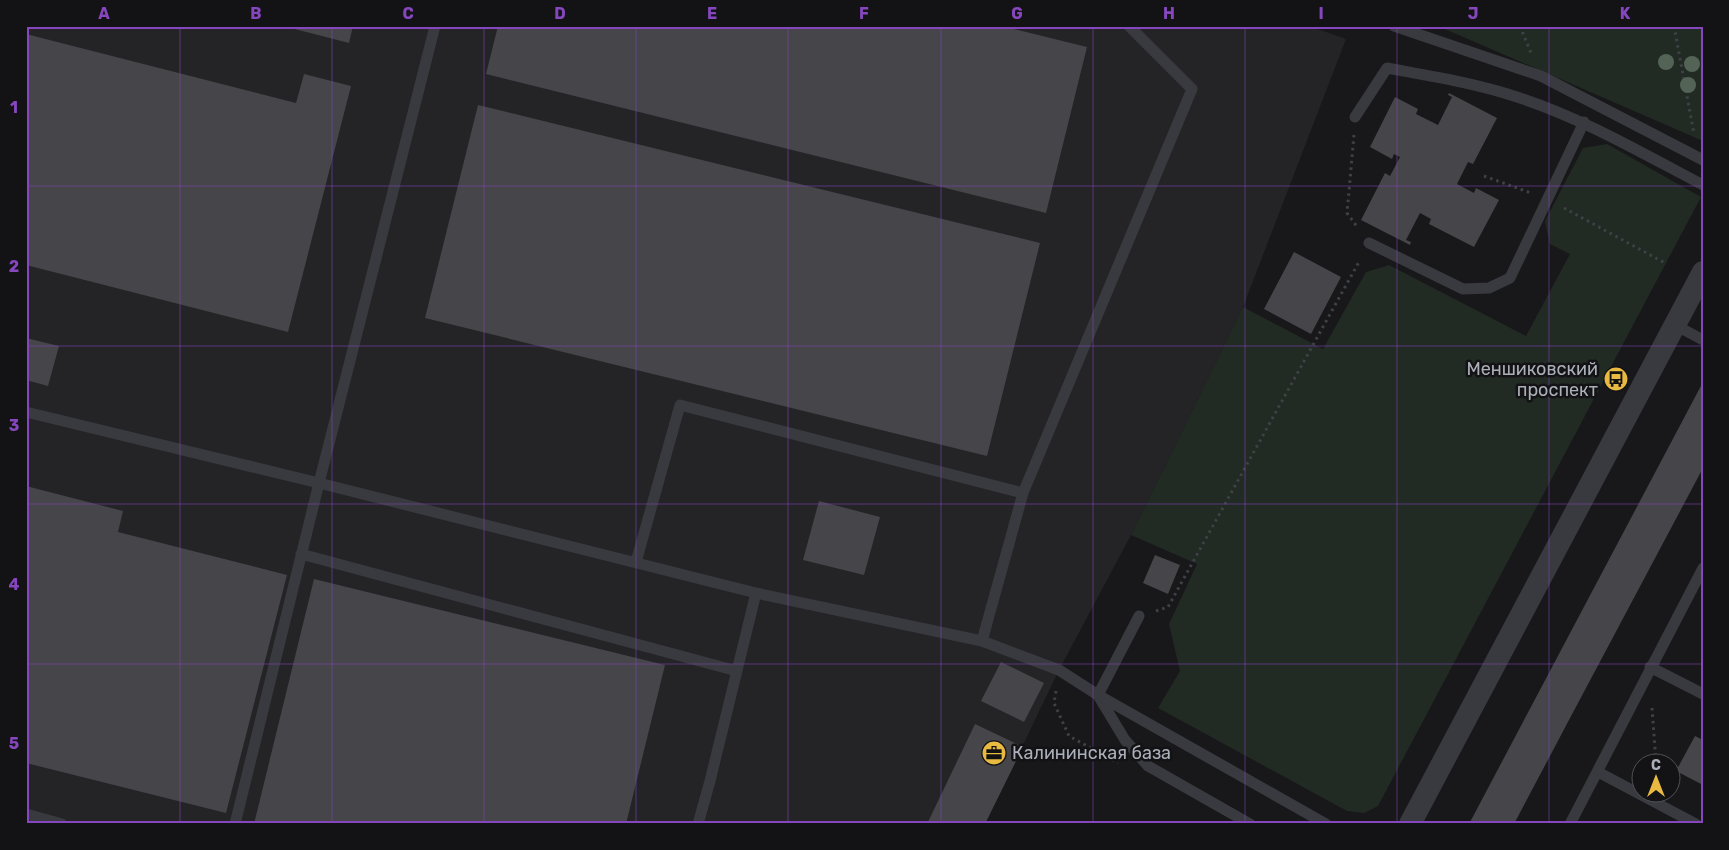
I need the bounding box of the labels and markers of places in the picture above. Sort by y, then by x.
place label: Меншиковский проспект [1466,358,1598,401]
bus stop icon: Меншиковский проспект [1603,366,1629,392]
office icon: Калининская база [981,740,1007,766]
place label: Калининская база [1012,742,1171,764]

